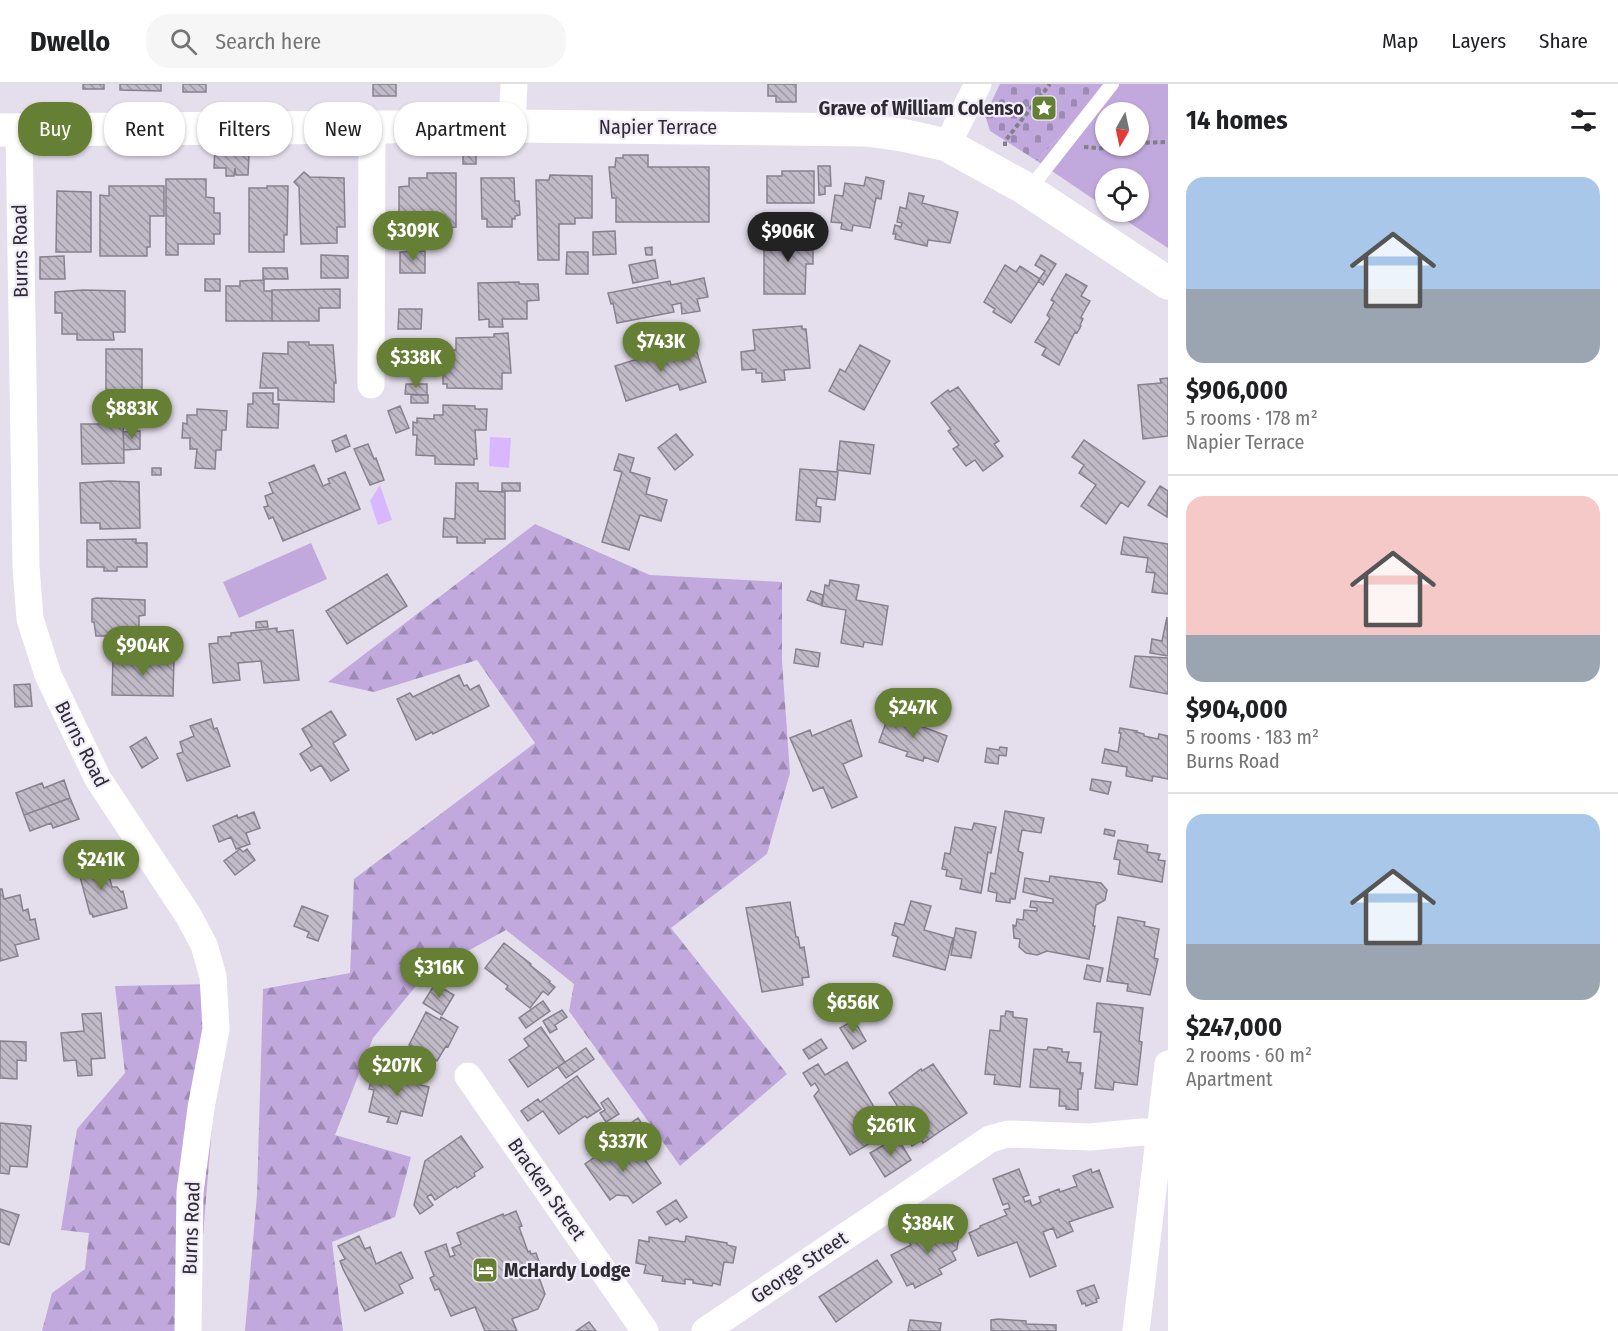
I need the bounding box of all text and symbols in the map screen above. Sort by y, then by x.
search box [146,14,566,68]
text: Dwello [30,25,110,58]
icon: search [167,25,200,58]
text: Search here [215,28,321,55]
text: Map [1382,28,1418,54]
text: Layers [1451,28,1506,54]
text: Share [1539,28,1588,54]
place icon: Grave of William Colenso [1029,93,1059,123]
place label: Grave of William Colenso [819,96,1024,120]
chip: Buy [18,102,92,156]
chip: Rent [104,102,185,156]
chip: Filters [197,102,292,156]
chip: New [304,102,382,156]
chip: Apartment [394,102,527,156]
north arrow [1095,102,1149,156]
map controls [1095,102,1149,222]
icon: filters [1567,104,1600,137]
text: 14 homes [1186,105,1288,136]
street label: Napier Terrace [599,115,717,139]
button: locate [1095,168,1149,222]
street label: Burns Road [7,204,33,298]
pin: $309K [371,211,455,262]
pin: $906K [746,212,830,263]
icon: home [1339,216,1447,324]
text: $309K [387,218,439,242]
text: $906K [762,219,814,243]
pin: $743K [619,322,703,373]
text: $743K [637,329,685,353]
pin: $338K [374,338,458,389]
text: $338K [390,345,442,369]
text: $906,000 [1186,375,1288,406]
pin: $883K [90,389,174,440]
text: $883K [106,396,158,420]
text: 5 rooms · 178 m² [1186,406,1318,430]
text: Napier Terrace [1186,430,1304,454]
icon: home [1339,535,1447,643]
pin: $904K [101,626,185,677]
text: $904K [117,633,169,657]
pin: $247K [871,688,955,739]
text: $904,000 [1186,694,1288,725]
text: $247K [889,695,937,719]
street label: Burns Road [50,697,114,791]
text: 5 rooms · 183 m² [1186,725,1319,749]
text: Burns Road [1186,749,1280,773]
pin: $241K [59,840,143,891]
text: $241K [77,847,125,871]
icon: home [1339,853,1447,961]
pin: $316K [397,948,481,999]
text: $316K [414,955,464,979]
pin: $656K [811,983,895,1034]
text: $656K [827,990,879,1014]
text: $247,000 [1186,1012,1282,1043]
text: 2 rooms · 60 m² [1186,1043,1312,1067]
pin: $207K [355,1046,439,1097]
text: $207K [372,1053,422,1077]
text: Apartment [1186,1067,1273,1091]
pin: $261K [849,1106,933,1157]
text: $261K [867,1113,915,1137]
pin: $337K [581,1122,665,1173]
text: $337K [599,1129,647,1153]
street label: Bracken Street [503,1133,591,1245]
street label: Burns Road [177,1181,205,1275]
pin: $384K [886,1204,970,1255]
text: $384K [902,1211,954,1235]
street label: George Street [746,1226,852,1308]
hotel icon: McHardy Lodge [470,1255,500,1285]
place label: McHardy Lodge [504,1258,631,1282]

